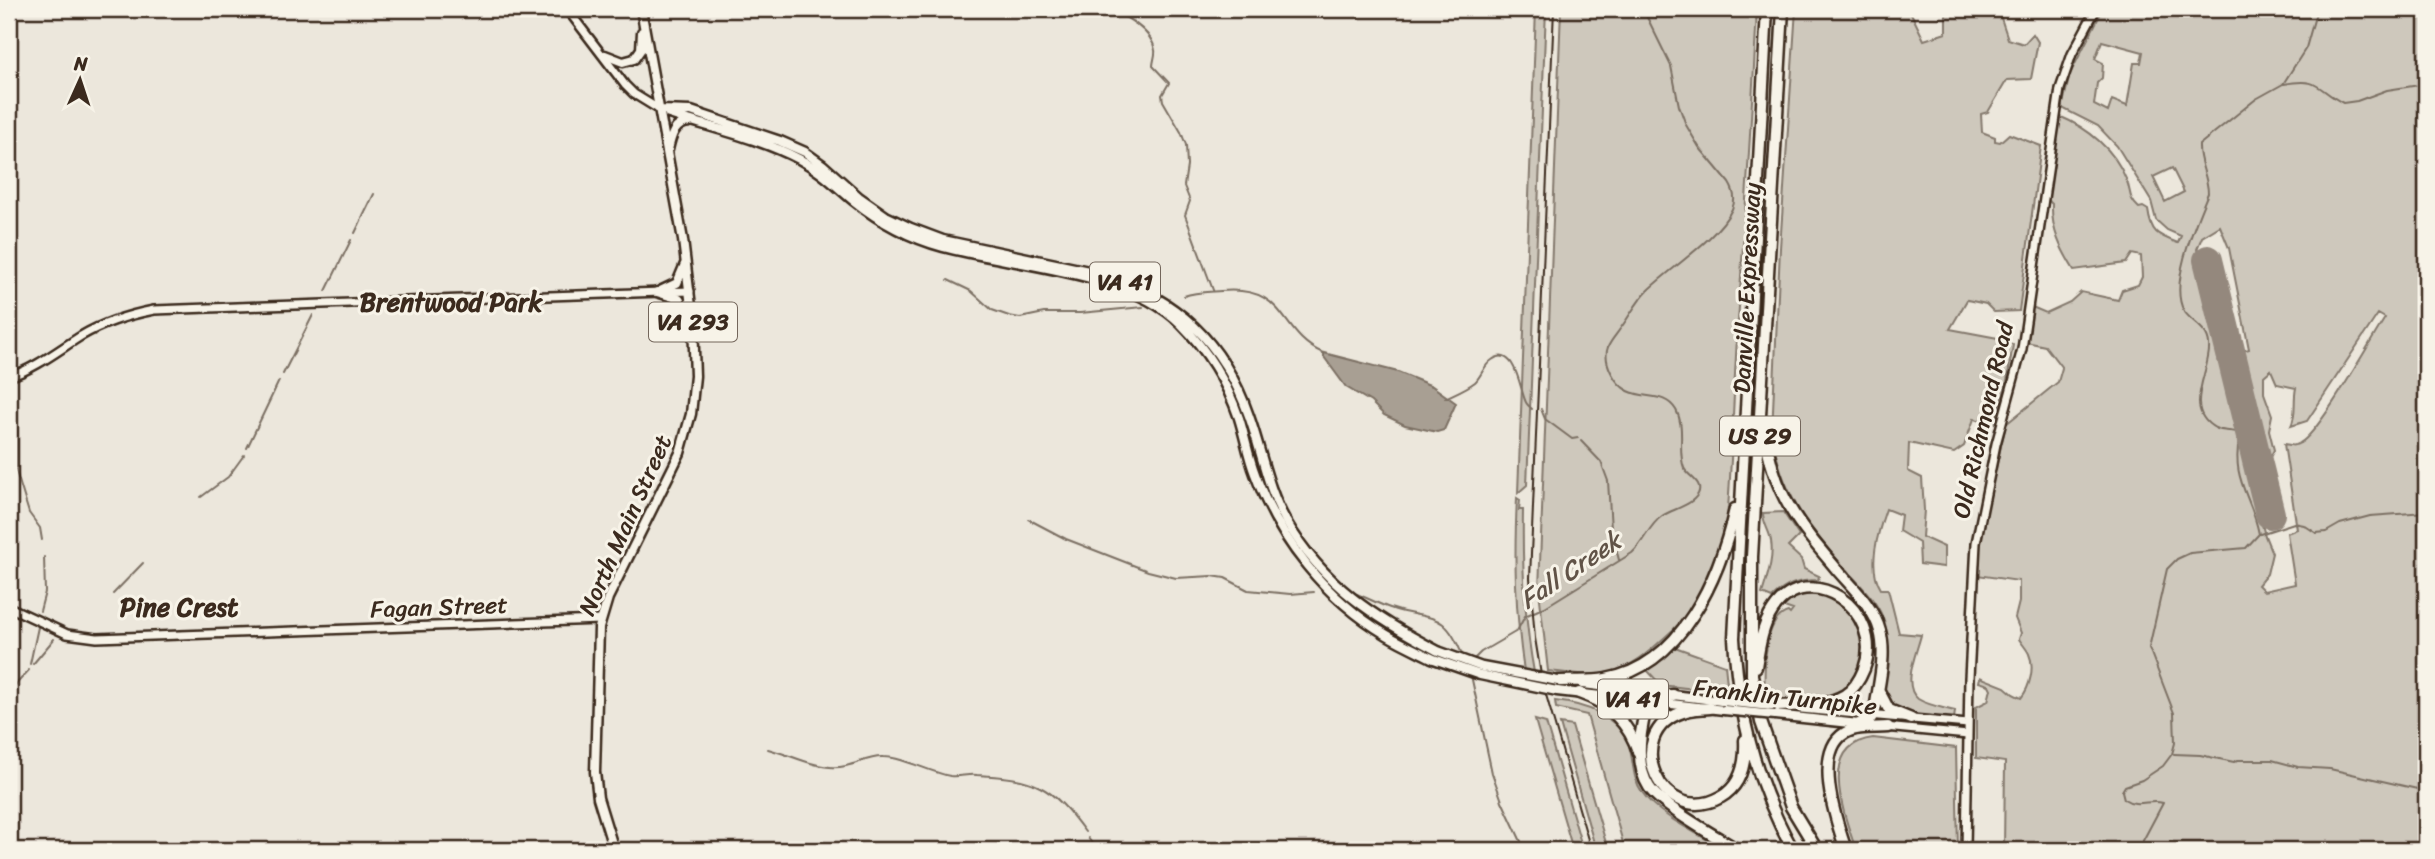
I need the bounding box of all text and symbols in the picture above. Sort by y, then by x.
north arrow [46,46,116,116]
text: N [72,47,89,80]
street label: Danville Expressway [1721,181,1774,394]
road number: VA 41 [1090,262,1160,302]
district label: Brentwood Park [360,279,544,325]
road number: VA 293 [649,302,737,342]
street label: Old Richmond Road [1940,316,2026,523]
road number: US 29 [1720,416,1800,456]
street label: North Main Street [566,428,684,622]
water label: Fall Creek [1509,517,1633,621]
district label: Pine Crest [120,584,239,630]
street label: Fagan Street [370,584,508,630]
street label: Franklin Turnpike [1691,666,1879,728]
road number: VA 41 [1598,680,1668,719]

